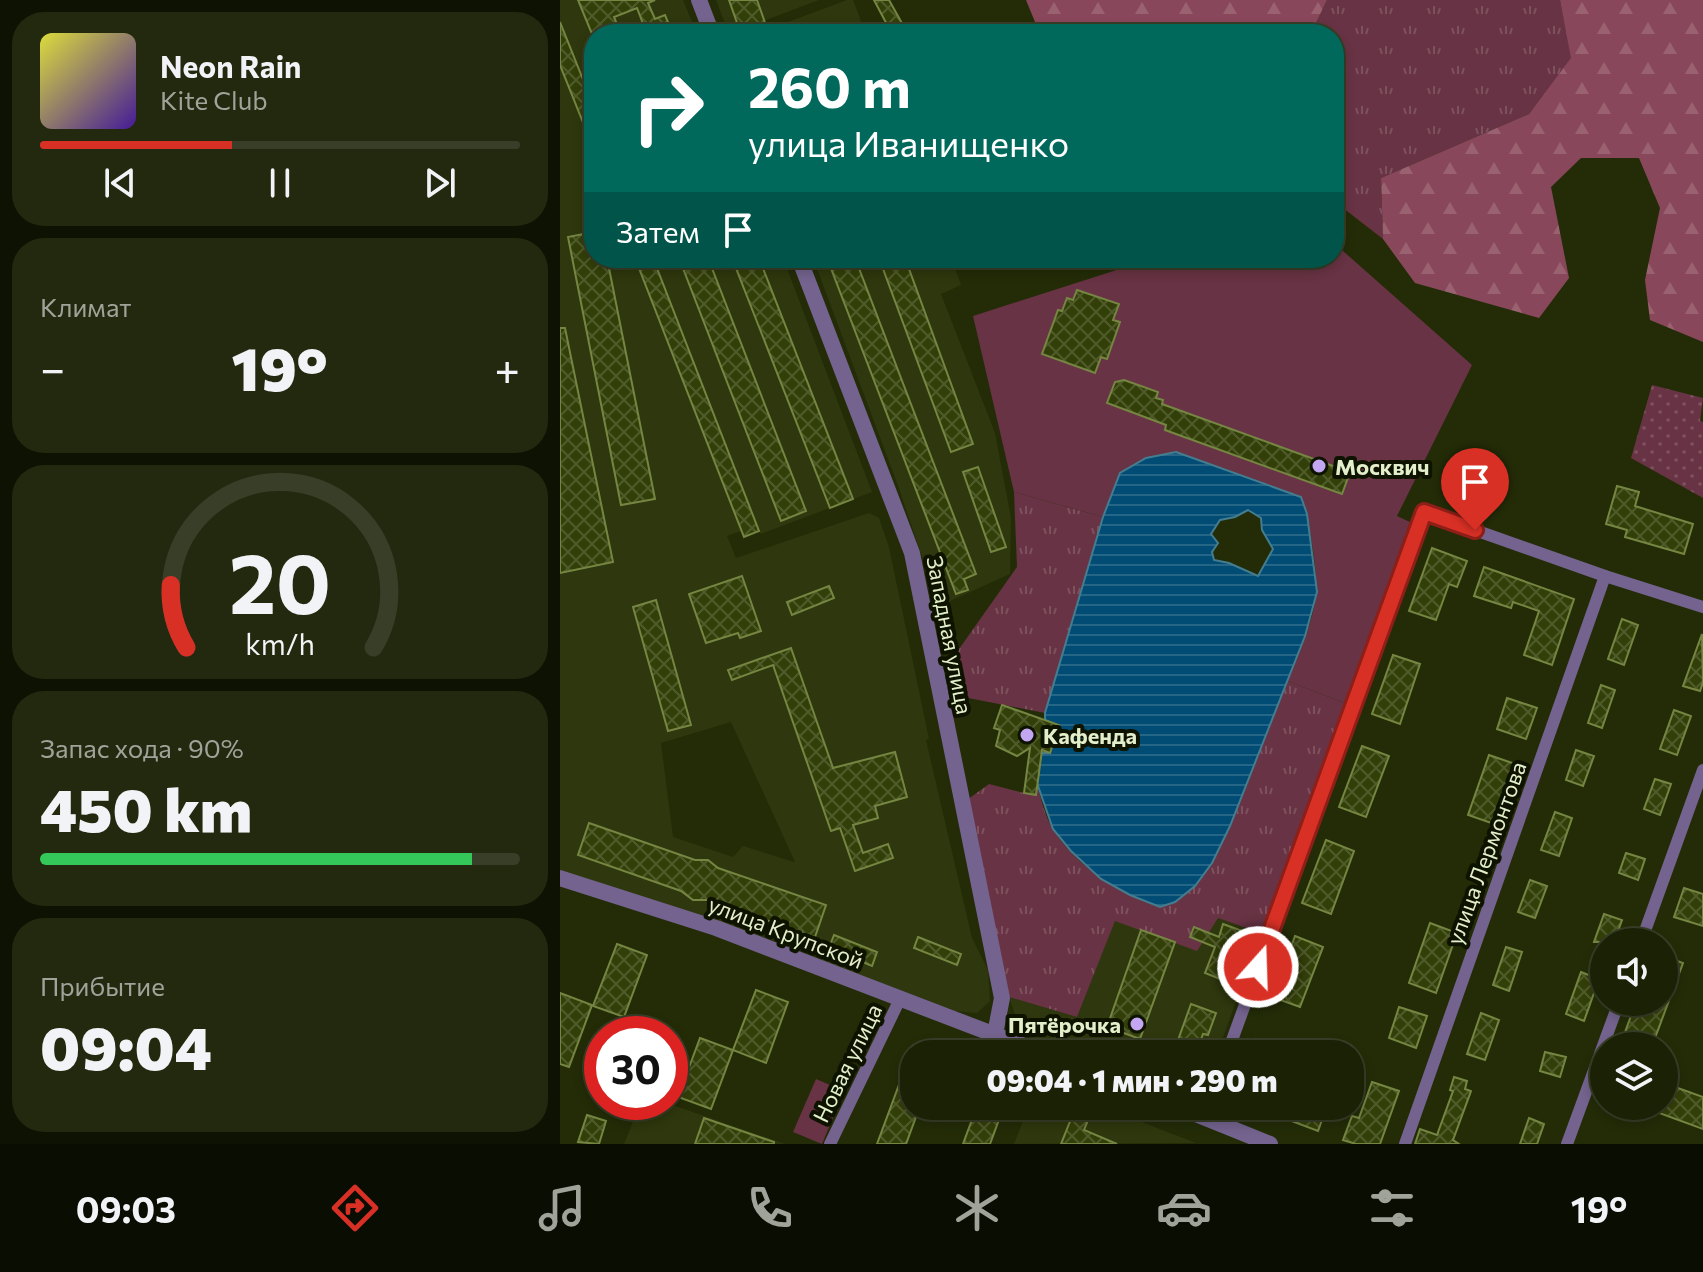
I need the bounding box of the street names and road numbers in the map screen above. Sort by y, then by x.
street label: Западная улица [921,554,979,716]
street label: улица Лермонтова [1440,758,1532,948]
street label: улица Крупской [705,890,867,974]
street label: Новая улица [807,999,887,1127]

